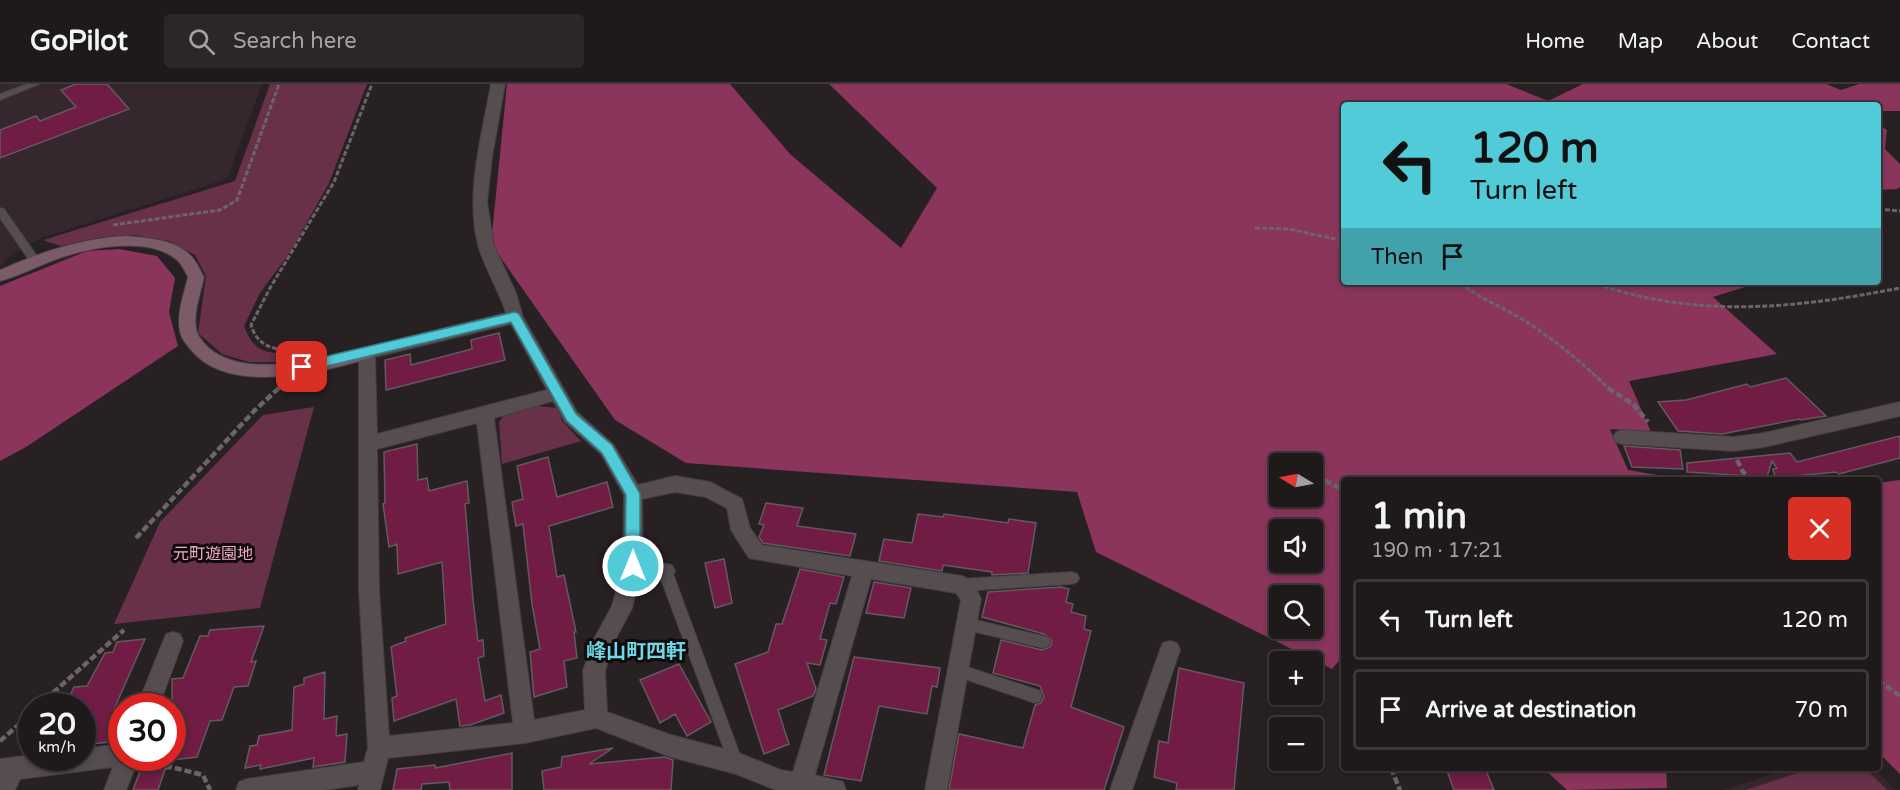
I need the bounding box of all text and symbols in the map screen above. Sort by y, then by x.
search box [164,14,584,68]
text: GoPilot [30,24,128,58]
icon: search [185,25,218,58]
text: Search here [233,28,357,54]
text: Home [1525,29,1585,54]
text: Map [1618,29,1663,54]
text: About [1696,29,1758,54]
text: Contact [1791,29,1870,54]
text: 120 m [1470,123,1599,174]
icon: left [1371,126,1449,204]
text: Turn left [1470,174,1577,207]
icon: arrive [1436,240,1469,273]
text: Then [1371,244,1424,270]
pin [276,341,327,392]
icon: arrive [285,350,318,383]
north arrow [1269,453,1323,507]
map controls [1269,453,1323,771]
text: 1 min [1371,495,1467,538]
button: close [1788,497,1851,560]
button: sound [1269,519,1323,573]
position arrow [601,534,665,598]
text: 190 m · 17:21 [1371,539,1503,563]
park label: 元町遊園地 [173,544,253,564]
button: search [1269,585,1323,639]
icon: left [1374,603,1407,636]
text: Turn left [1425,607,1513,633]
text: 120 m [1781,607,1848,633]
district label: 峰山町四軒 [586,640,686,664]
button: + [1269,651,1323,705]
speed limit sign: 30 [108,693,186,771]
icon: arrive [1374,693,1407,726]
text: Arrive at destination [1425,697,1636,723]
text: 70 m [1794,697,1848,723]
text: 20 [38,706,76,743]
button: − [1269,717,1323,771]
text: km/h [38,738,76,756]

